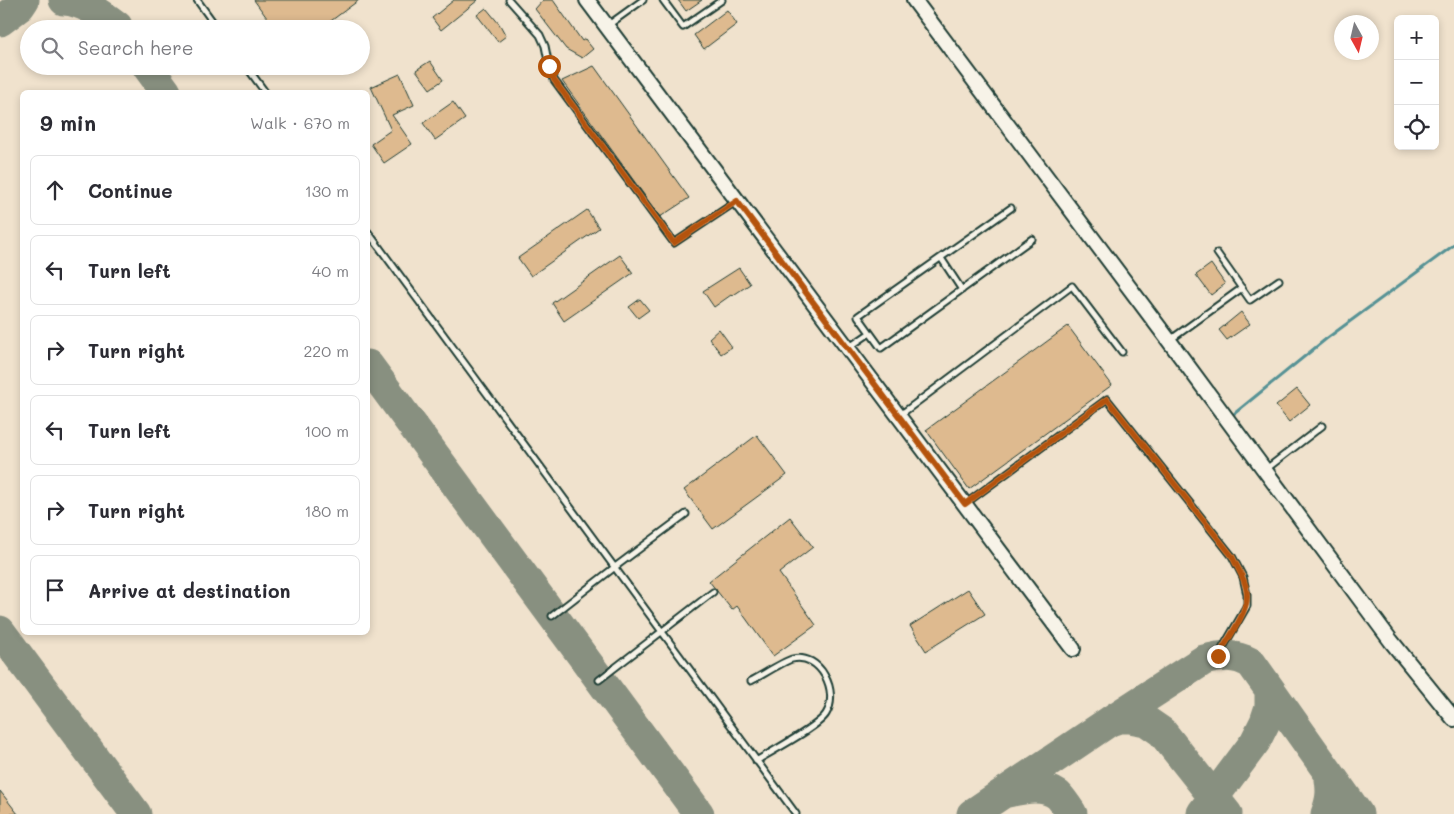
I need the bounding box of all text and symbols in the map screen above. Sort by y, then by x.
north arrow [1334,15,1379,60]
map controls [1394,15,1439,150]
button: + [1394,15,1439,60]
search box [20,20,370,75]
icon: search [38,34,66,62]
text: Search here [78,35,194,60]
route start [538,55,561,78]
button: − [1394,60,1439,105]
button: locate [1394,105,1439,150]
text: 9 min [40,109,96,136]
text: Walk · 670 m [250,112,350,133]
icon: ahead [41,176,69,204]
text: Continue [88,178,173,203]
text: 130 m [305,180,349,201]
icon: left [41,256,69,284]
text: Turn left [88,258,171,283]
text: 40 m [312,260,349,281]
icon: right [41,336,69,364]
text: Turn right [88,338,185,363]
text: 220 m [303,340,349,361]
icon: left [41,416,69,444]
text: Turn left [88,418,171,443]
text: 100 m [304,420,349,441]
icon: right [41,496,69,524]
text: Turn right [88,498,185,523]
text: 180 m [304,500,349,521]
icon: arrive [41,576,69,604]
text: Arrive at destination [88,578,291,603]
route end [1207,645,1230,668]

